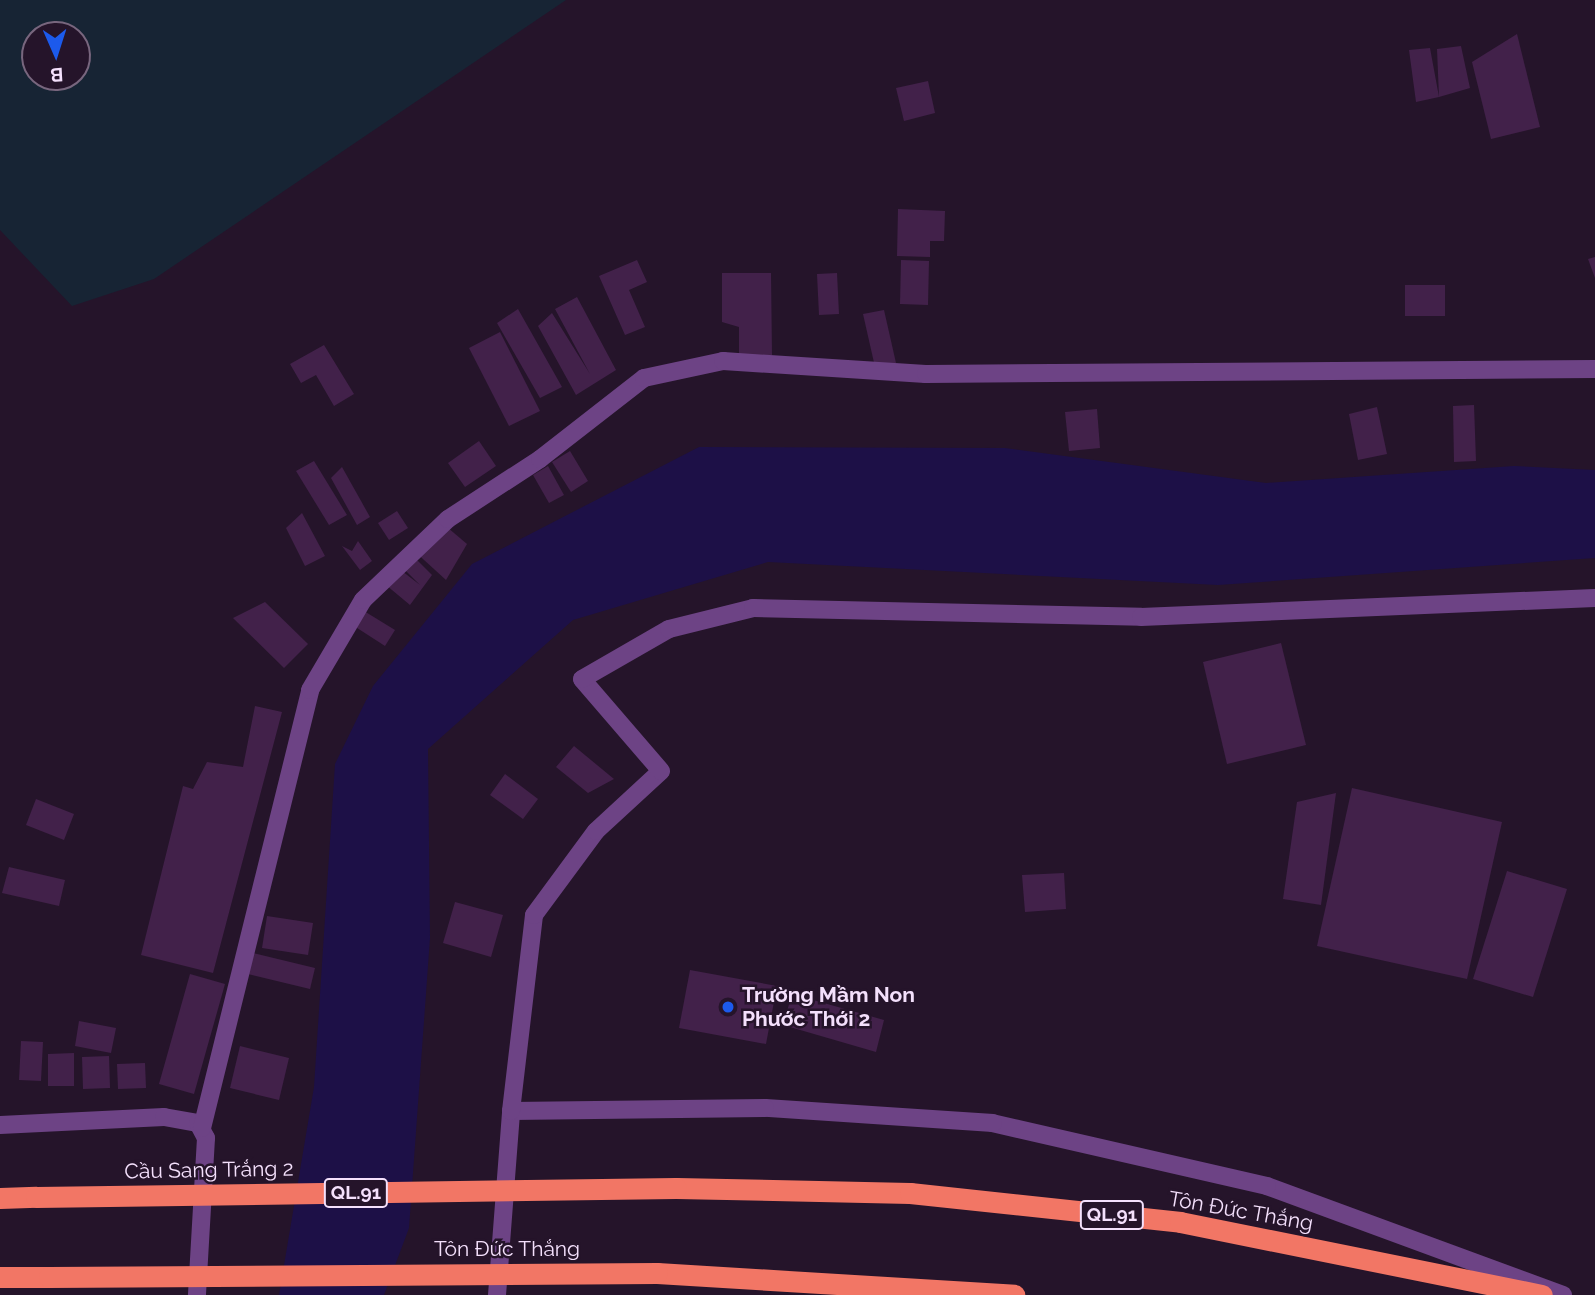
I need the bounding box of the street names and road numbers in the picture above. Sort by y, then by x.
street label: Cầu Sang Trắng 2 [124,1156,294,1184]
road number: QL.91 [323,1177,389,1208]
street label: Tôn Đức Thắng [1167,1186,1315,1236]
road number: QL.91 [1079,1200,1145,1231]
street label: Tôn Đức Thắng [434,1236,580,1262]

